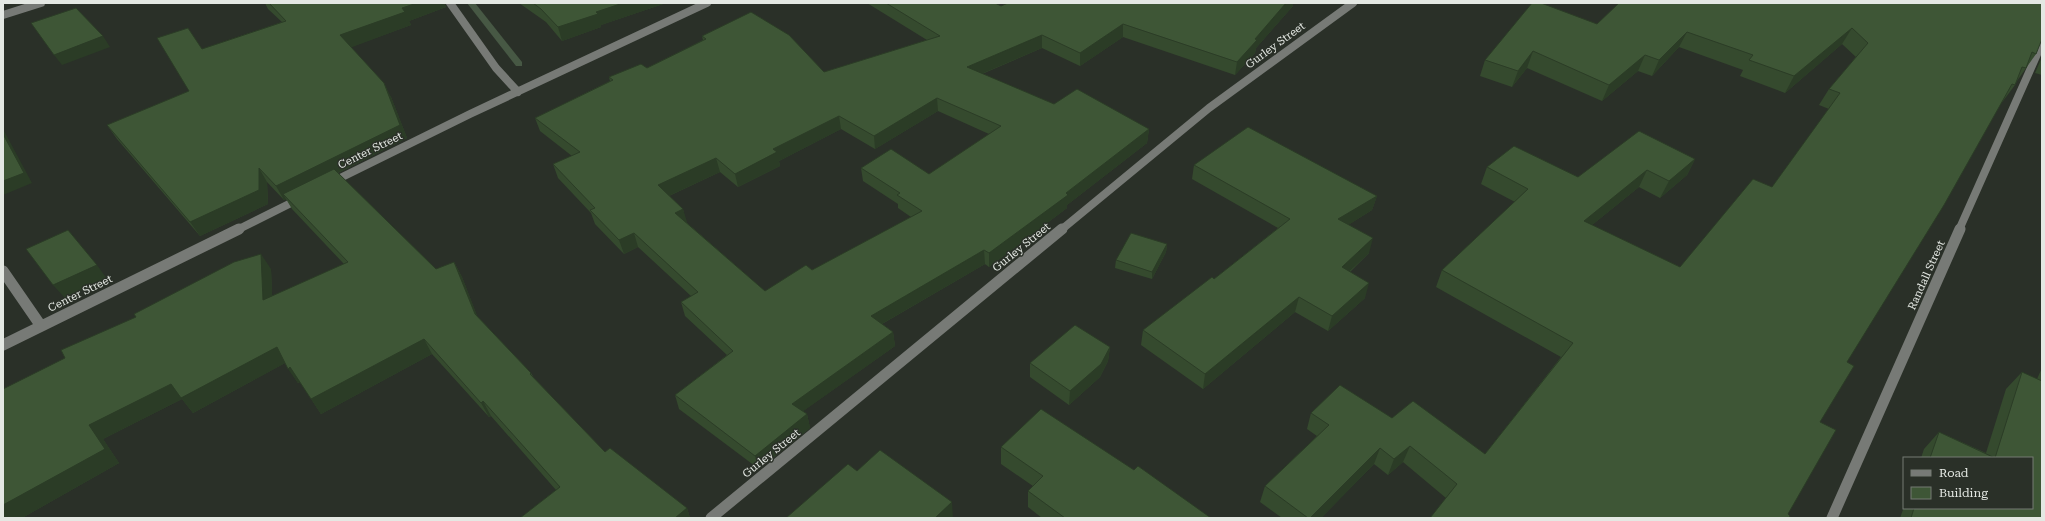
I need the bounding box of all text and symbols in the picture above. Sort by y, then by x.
street label: Gurley Street [1243,19,1308,71]
street label: Center Street [336,129,405,172]
street label: Gurley Street [990,220,1053,275]
street label: Randall Street [1905,238,1948,312]
street label: Center Street [46,272,115,315]
street label: Gurley Street [740,426,803,481]
legend [1903,457,2033,509]
text: Road [1939,466,1969,480]
text: Building [1939,486,1988,500]

